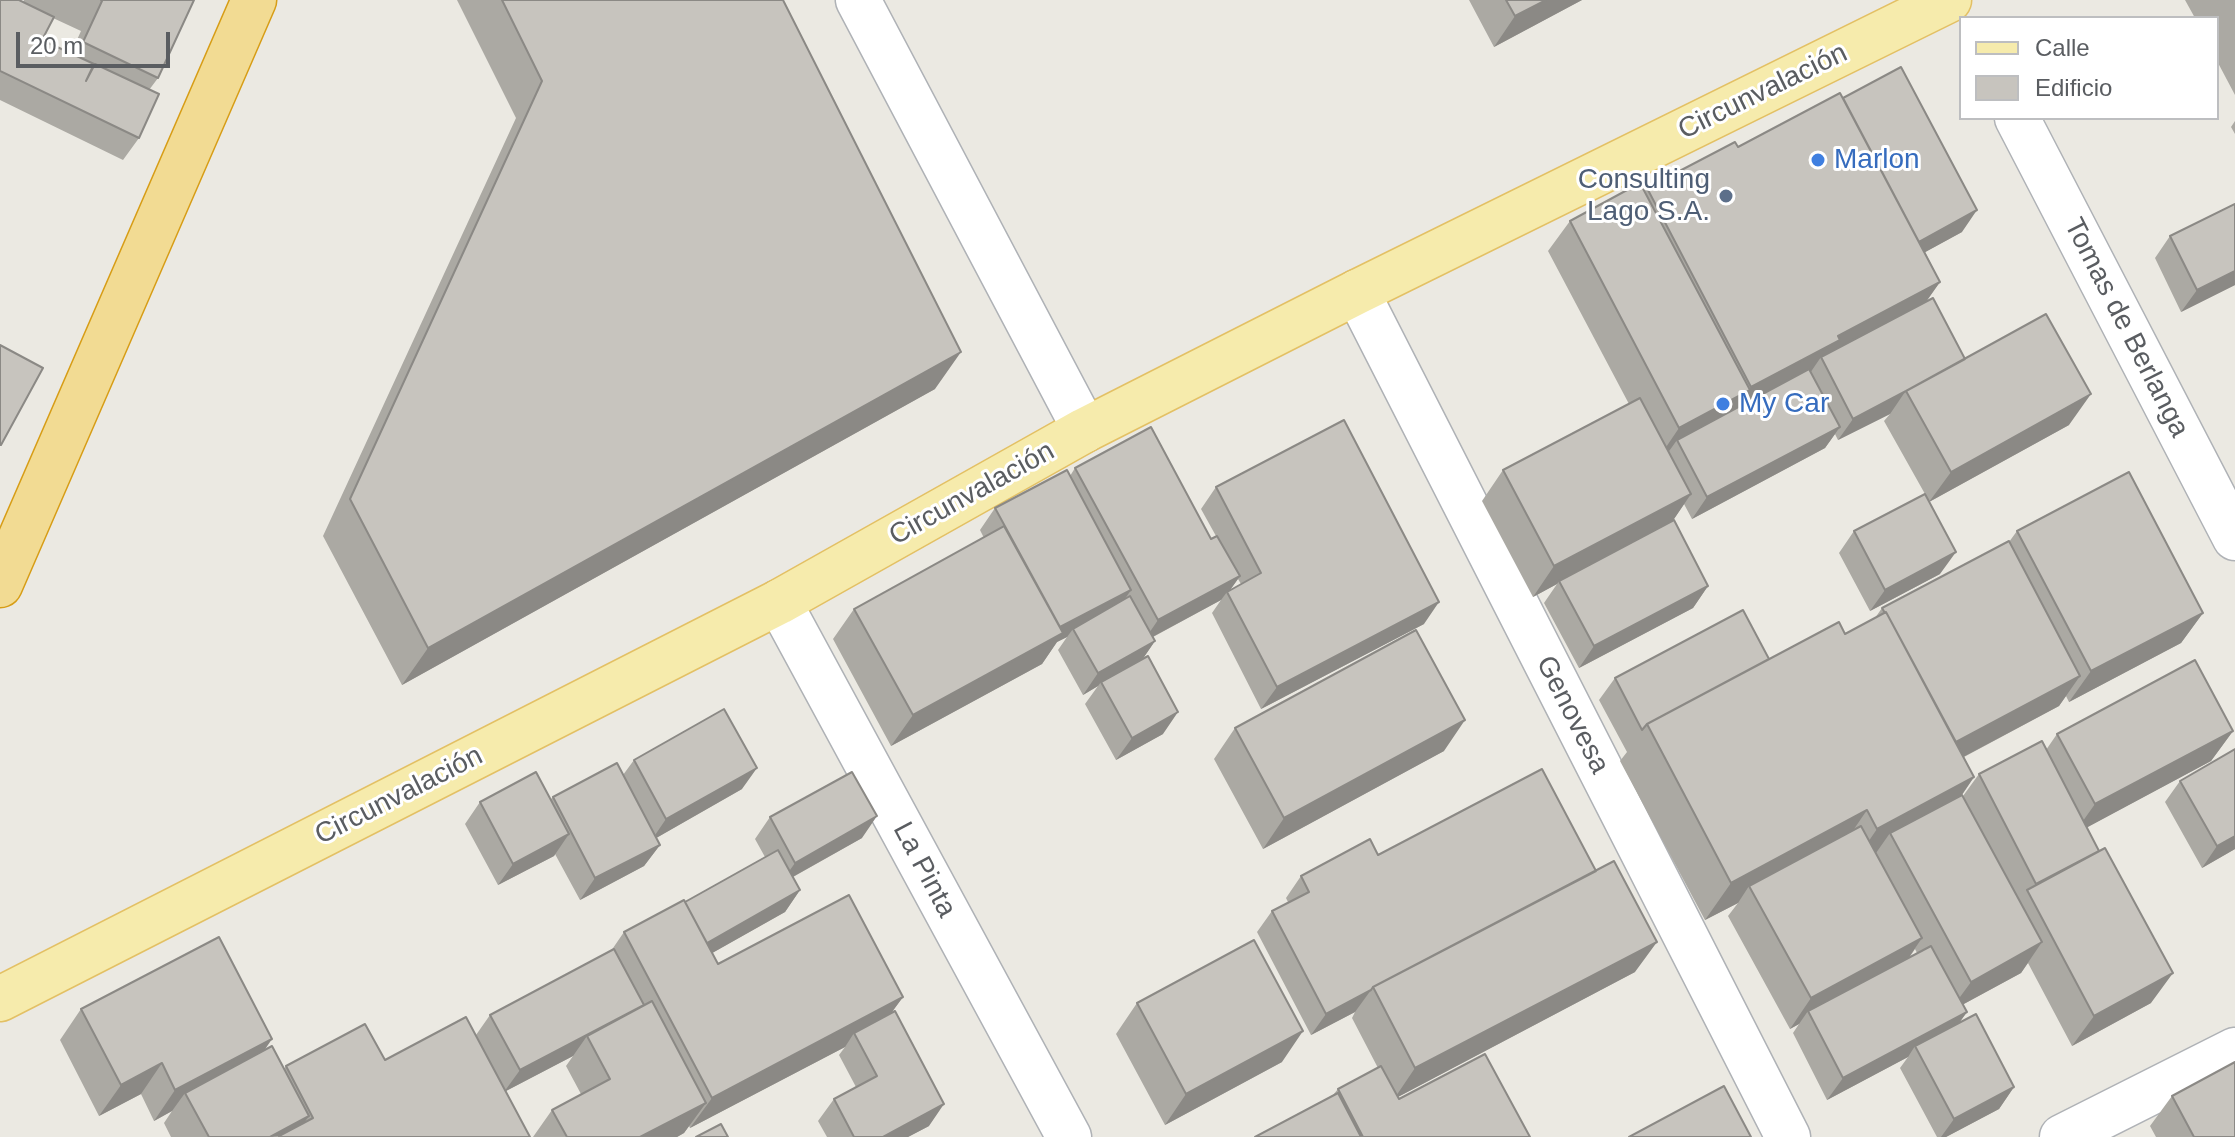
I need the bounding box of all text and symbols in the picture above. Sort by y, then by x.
scale bar [20,16,174,66]
legend [1959,16,2219,120]
text: 20 m [30,32,83,59]
text: Calle [2035,34,2090,61]
street label: Circunvalación [1673,37,1853,147]
text: Edificio [2035,74,2112,101]
place label: Marlon [1834,143,1920,177]
marker: Marlon [1809,151,1827,169]
place label: Consulting Lago S.A. [1578,163,1710,229]
marker: Consulting Lago S.A. [1717,187,1735,205]
street label: Tomas de Berlanga [2056,213,2196,443]
place label: My Car [1739,387,1829,421]
marker: My Car [1714,395,1732,413]
street label: Circunvalación [884,435,1060,553]
street label: Genovesa [1528,651,1616,779]
street label: Circunvalación [310,739,488,853]
street label: La Pinta [885,817,963,923]

